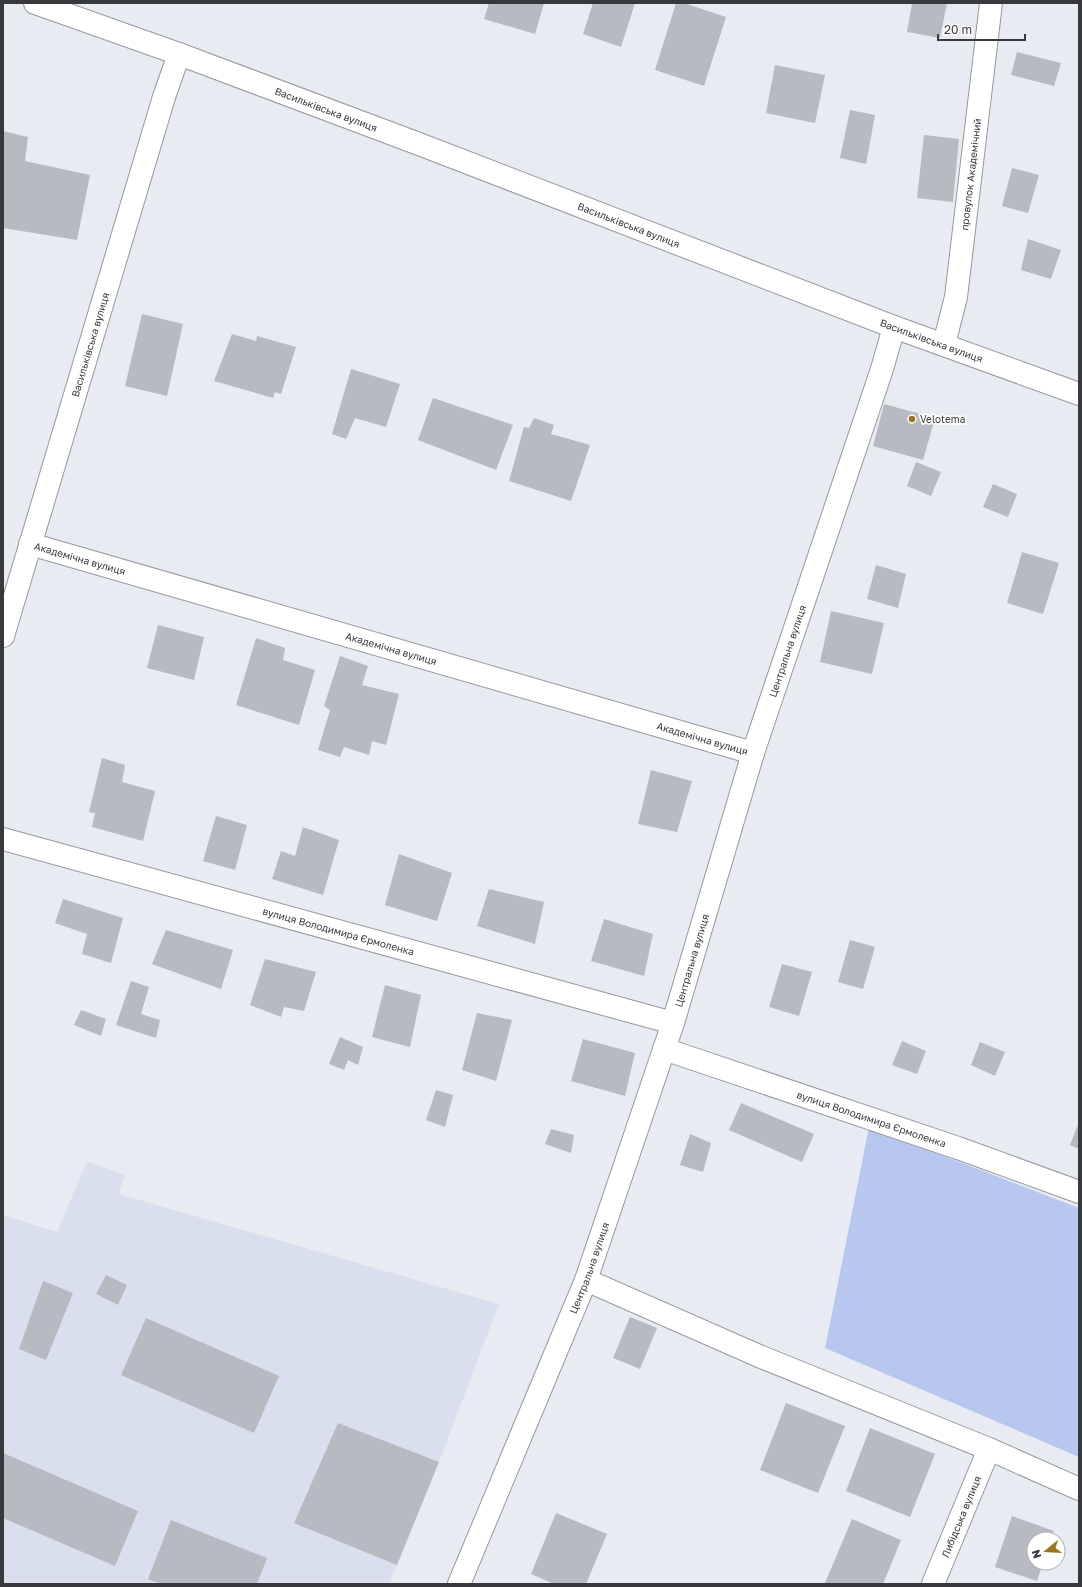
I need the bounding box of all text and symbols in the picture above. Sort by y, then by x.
scale bar [938,16,1025,42]
text: 20 m [944,22,972,37]
street label: Васильківська вулиця [273,85,379,134]
street label: провулок Академічний [958,118,983,231]
street label: Васильківська вулиця [576,200,682,250]
street label: Васильківська вулиця [69,291,111,398]
street label: Васильківська вулиця [878,316,985,365]
place label: Velotema [920,413,965,425]
marker: Velotema [907,414,917,424]
street label: Академічна вулиця [33,540,127,577]
street label: Центральна вулиця [766,603,808,699]
street label: Академічна вулиця [344,630,438,667]
street label: Академічна вулиця [655,720,750,757]
street label: вулиця Володимира Єрмоленка [261,905,416,958]
street label: Центральна вулиця [672,913,711,1008]
street label: вулиця Володимира Єрмоленка [795,1088,948,1150]
street label: Центральна вулиця [567,1221,611,1315]
street label: Либідська вулиця [939,1474,983,1559]
north arrow [1026,1531,1066,1571]
text: N [1029,1548,1043,1560]

